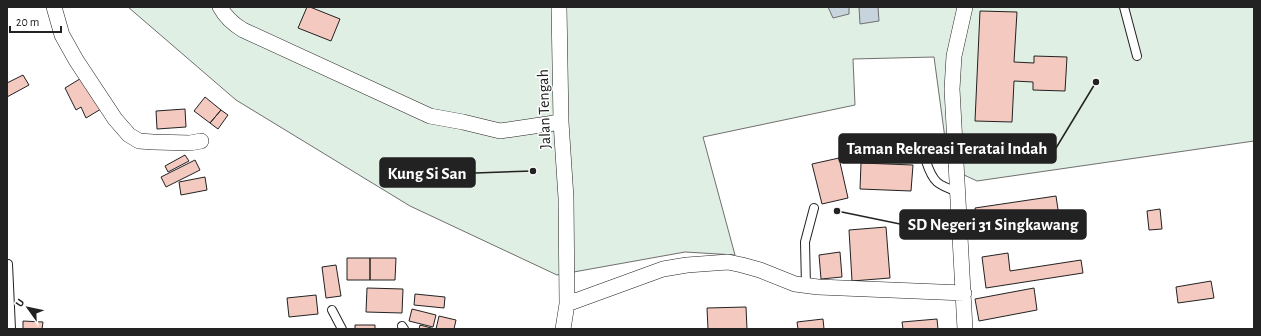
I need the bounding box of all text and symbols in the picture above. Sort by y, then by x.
scale bar [10,8,61,34]
text: 20 m [16,16,39,28]
street label: Jalan Tengah [535,69,553,149]
callout: Taman Rekreasi Teratai Indah [839,134,1056,163]
text: Taman Rekreasi Teratai Indah [847,140,1047,157]
callout: Kung Si San [380,158,475,187]
text: Kung Si San [387,165,467,182]
callout: SD Negeri 31 Singkawang [900,210,1086,239]
text: SD Negeri 31 Singkawang [908,216,1079,233]
north arrow [8,288,48,328]
text: U [14,297,27,309]

